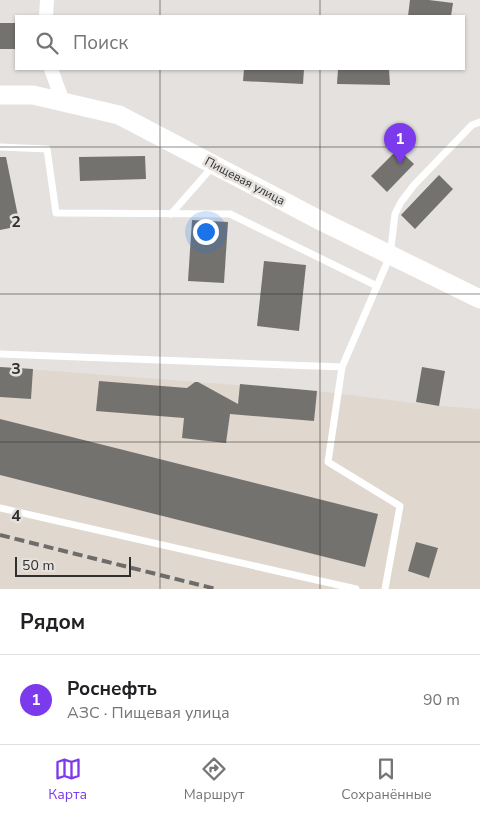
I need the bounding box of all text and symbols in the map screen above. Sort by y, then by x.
search box [15,15,465,70]
icon: search [33,29,61,57]
text: Поиск [73,30,128,56]
pin: 1 [384,123,416,164]
street label: Пищевая улица [202,153,288,209]
text: 2 [11,211,21,233]
your location [193,219,219,245]
text: 3 [11,358,21,380]
text: 4 [11,505,21,527]
scale bar [15,554,131,577]
text: 50 m [22,556,54,575]
text: Рядом [20,608,85,636]
text: Роснефть [67,676,157,702]
text: 1 [31,689,41,711]
text: 90 m [423,689,460,711]
text: АЗС · Пищевая улица [67,702,230,724]
tab: Карта [48,755,87,804]
tab: Маршрут [184,755,244,804]
tab: Сохранённые [341,755,432,804]

